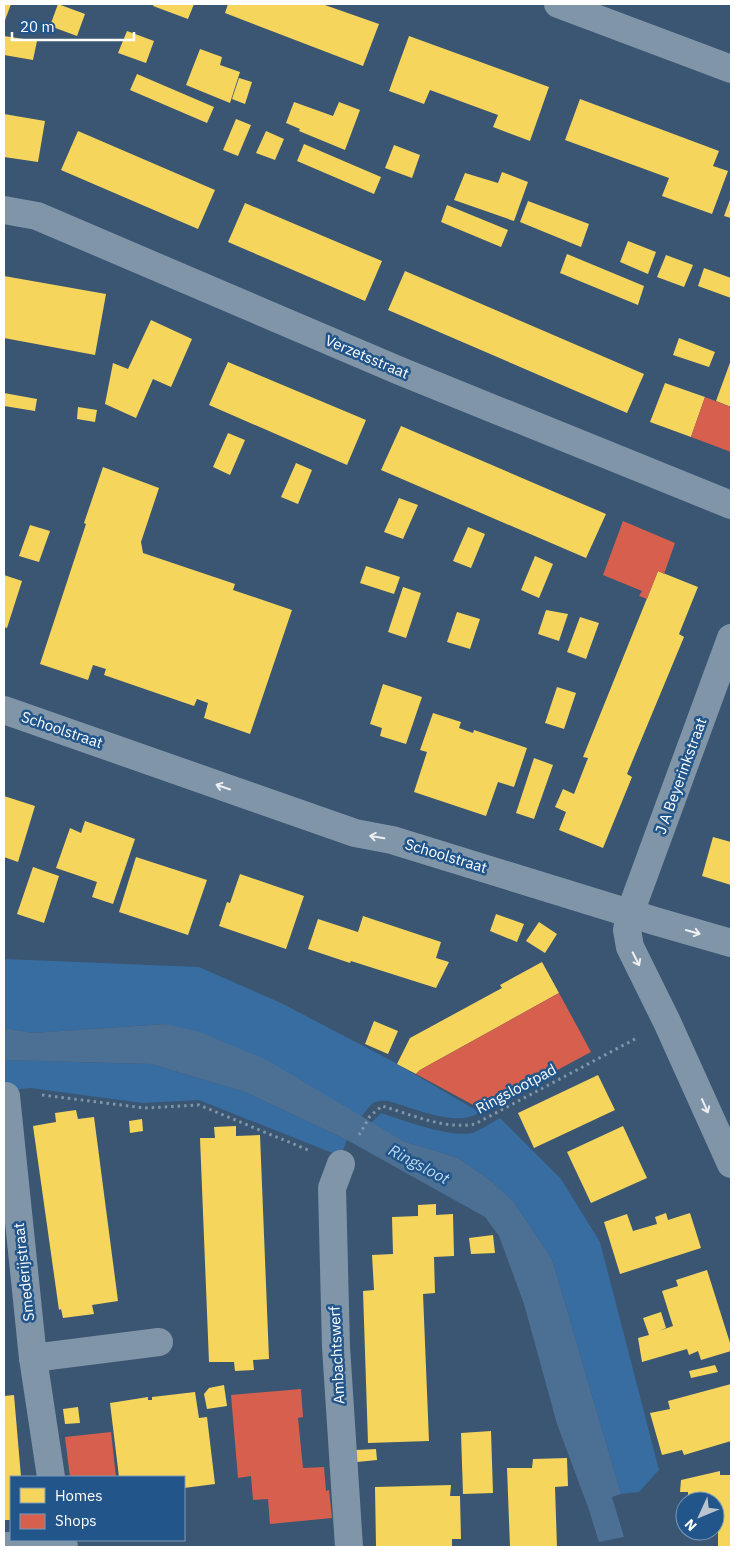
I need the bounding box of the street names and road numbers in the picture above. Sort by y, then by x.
street label: Verzetsstraat [322,330,412,383]
street label: Schoolstraat [19,707,105,752]
street label: J A Beyerinkstraat [651,715,710,837]
street label: Schoolstraat [403,834,489,877]
street label: Ringslootpad [472,1059,559,1118]
street label: Smederijstraat [9,1222,38,1322]
street label: Ambachtswerf [324,1305,349,1404]

